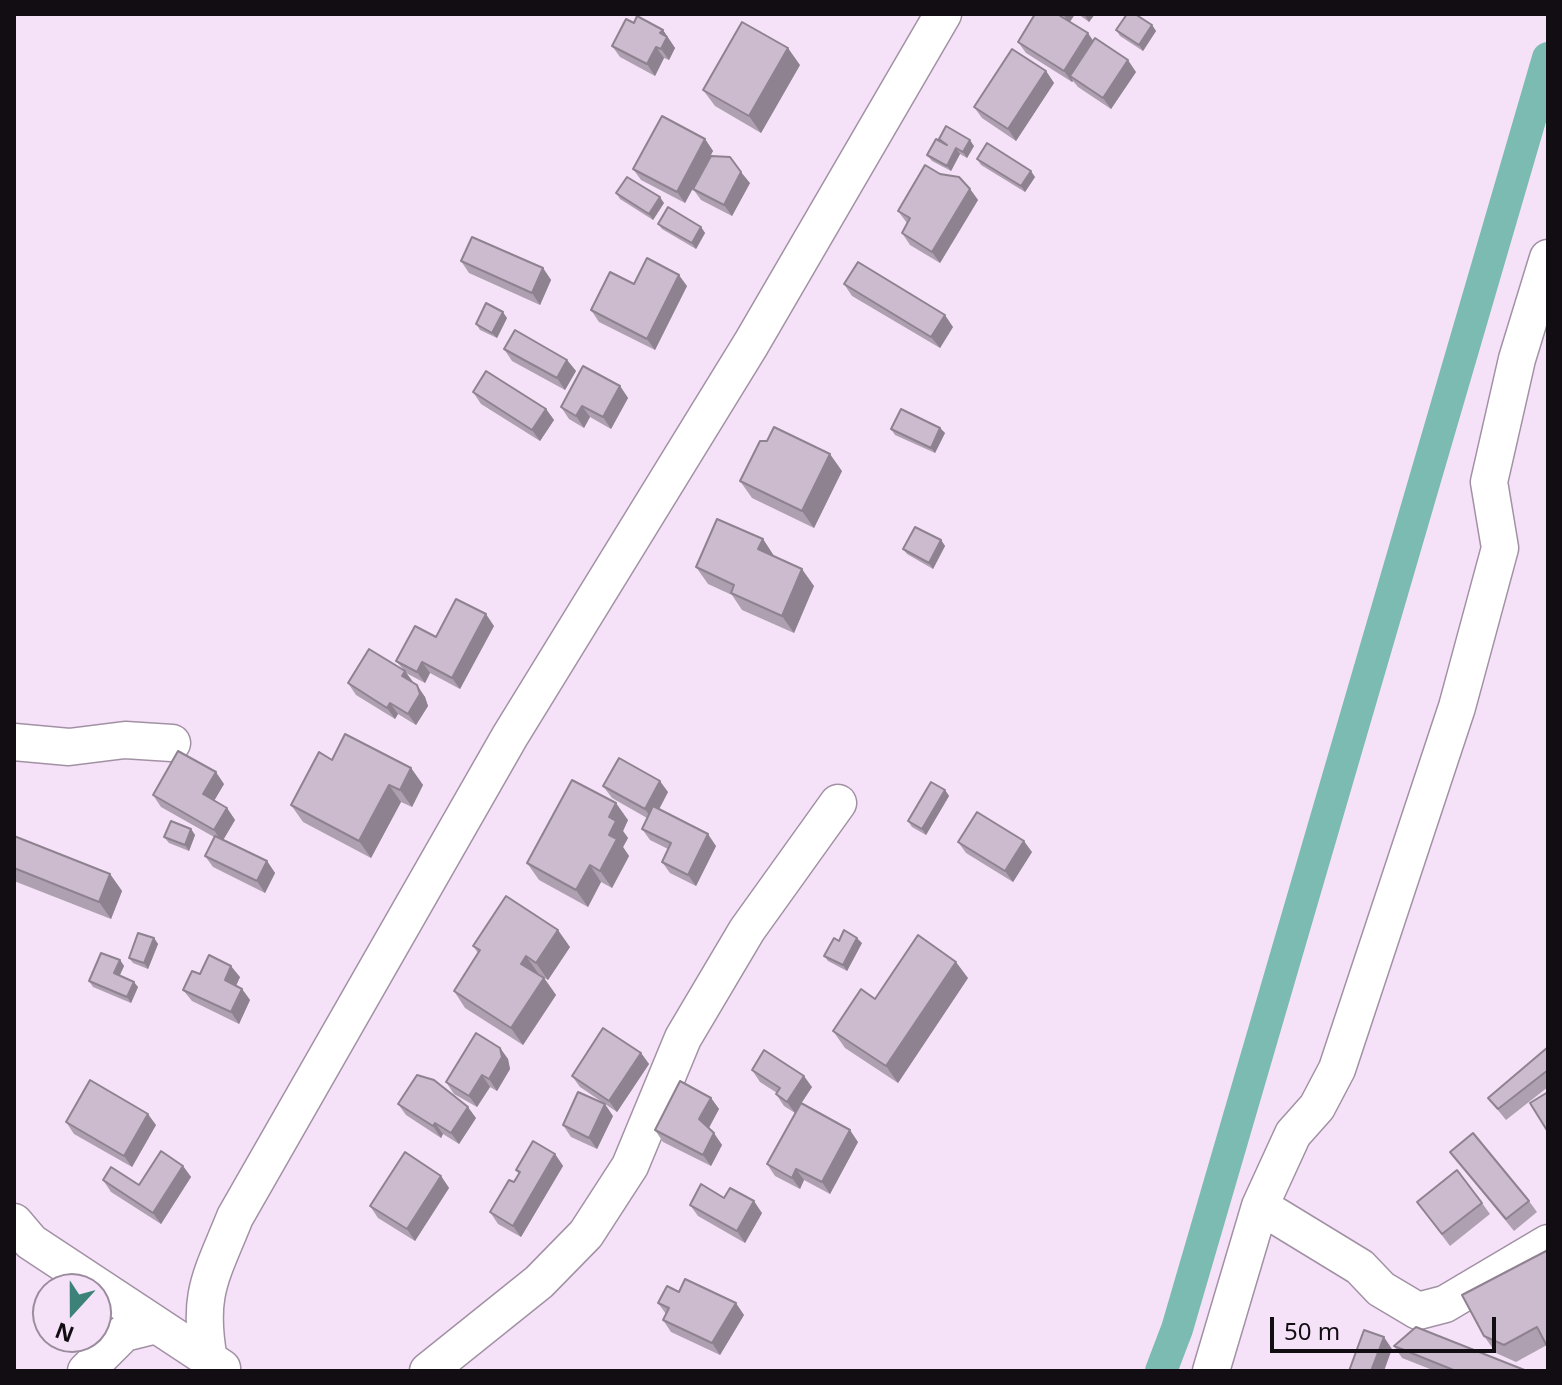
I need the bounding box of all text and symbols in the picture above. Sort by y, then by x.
north arrow [32,1273,112,1353]
scale bar [1274,1301,1500,1351]
text: 50 m [1284,1314,1340,1347]
text: N [50,1316,78,1351]

